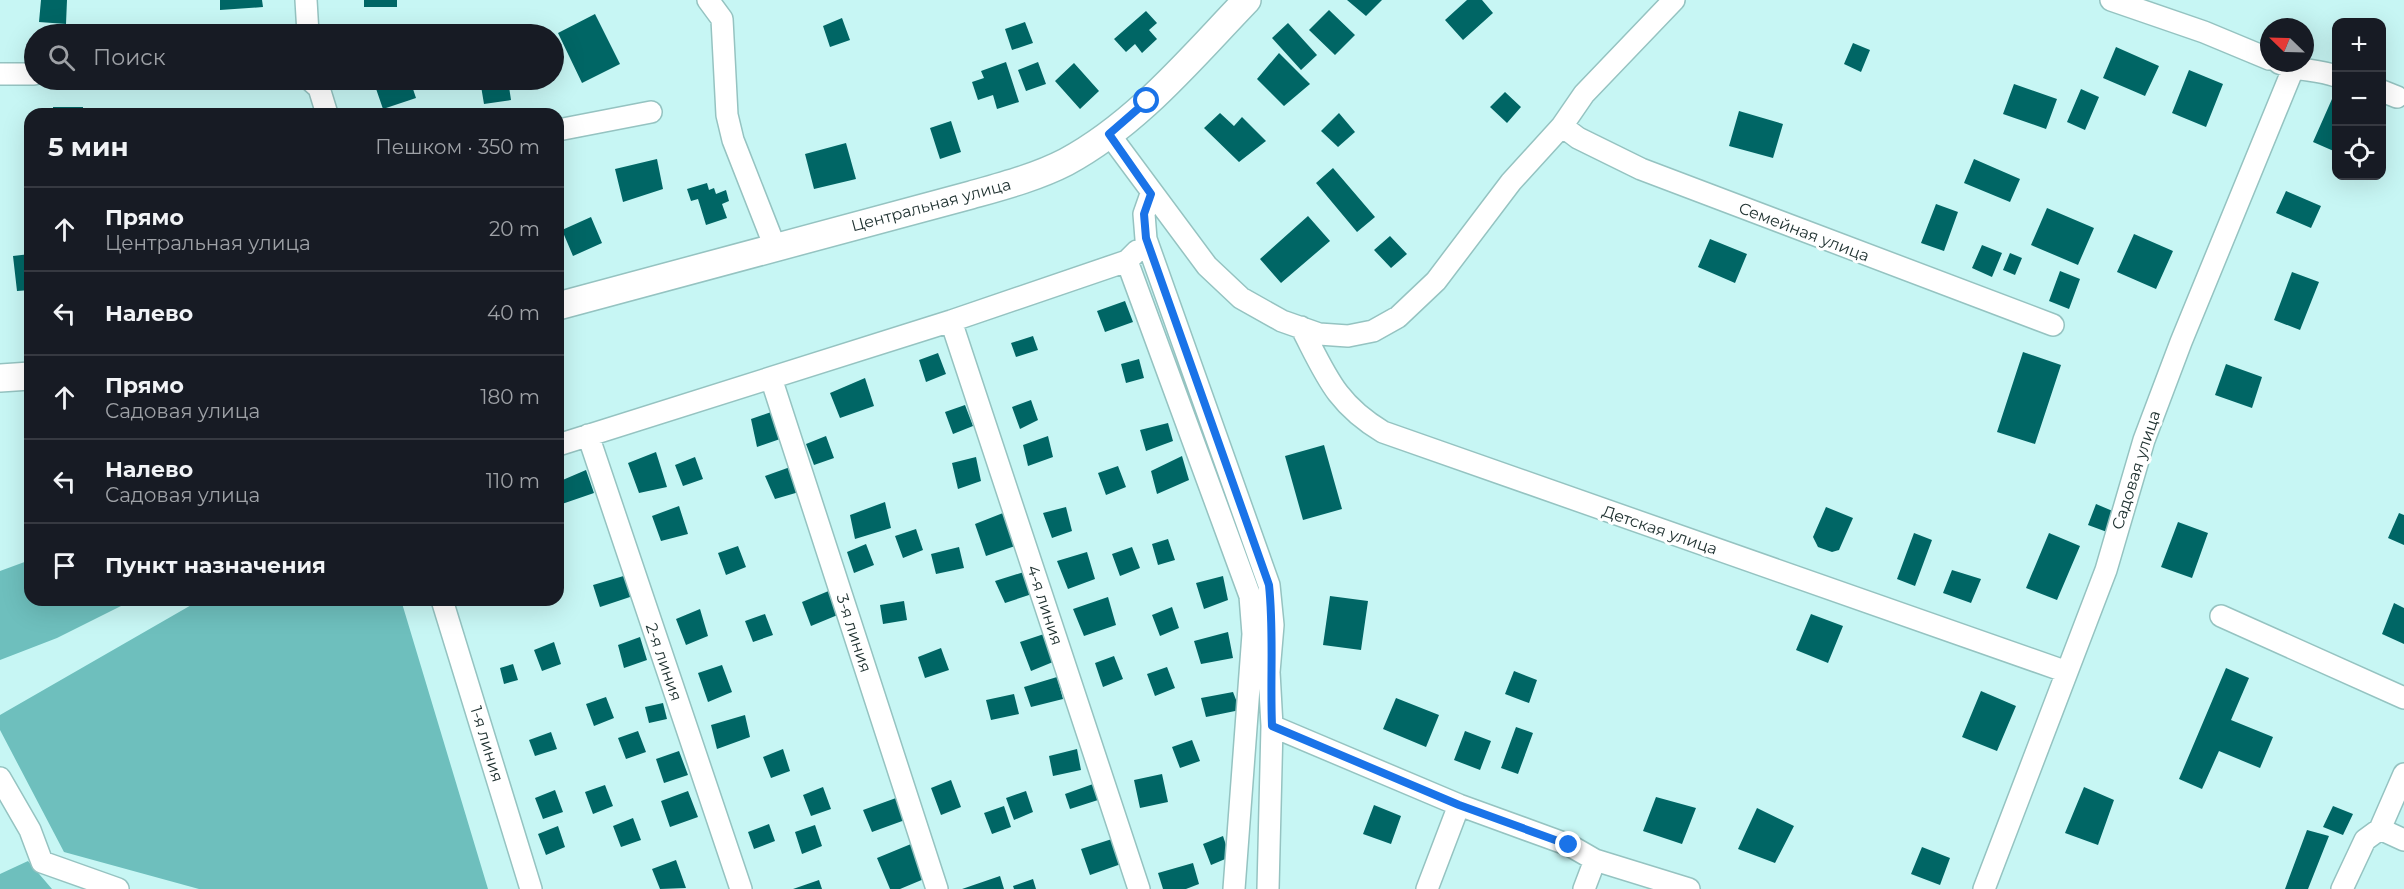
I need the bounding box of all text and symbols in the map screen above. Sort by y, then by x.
north arrow [2260,18,2314,72]
map controls [2332,18,2386,180]
button: + [2332,18,2386,72]
search box [24,24,564,90]
icon: search [45,41,78,74]
text: Поиск [93,44,165,71]
button: − [2332,72,2386,126]
route start [1133,87,1159,113]
button: locate [2332,126,2386,180]
text: 5 мин [48,131,129,163]
text: Пешком · 350 m [375,135,540,159]
street label: Центральная улица [849,175,1013,235]
street label: Семейная улица [1736,198,1872,266]
text: Прямо [105,204,184,231]
icon: ahead [48,213,81,246]
text: 20 m [489,217,540,241]
text: Центральная улица [105,231,311,255]
icon: left [48,297,81,330]
text: Налево [105,300,193,327]
text: 40 m [487,301,540,325]
text: Прямо [105,372,184,399]
icon: ahead [48,381,81,414]
text: 180 m [480,385,540,409]
text: Садовая улица [105,399,260,423]
street label: Садовая улица [2108,408,2164,532]
text: Налево [105,456,193,483]
icon: left [48,465,81,498]
text: 110 m [486,469,540,493]
text: Садовая улица [105,483,260,507]
street label: Детская улица [1600,501,1720,559]
icon: arrive [48,549,81,582]
text: Пункт назначения [105,552,326,579]
street label: 4-я линия [1023,563,1067,647]
street label: 3-я линия [832,591,876,675]
street label: 2-я линия [642,621,686,703]
street label: 1-я линия [467,704,507,784]
route end [1555,831,1581,857]

